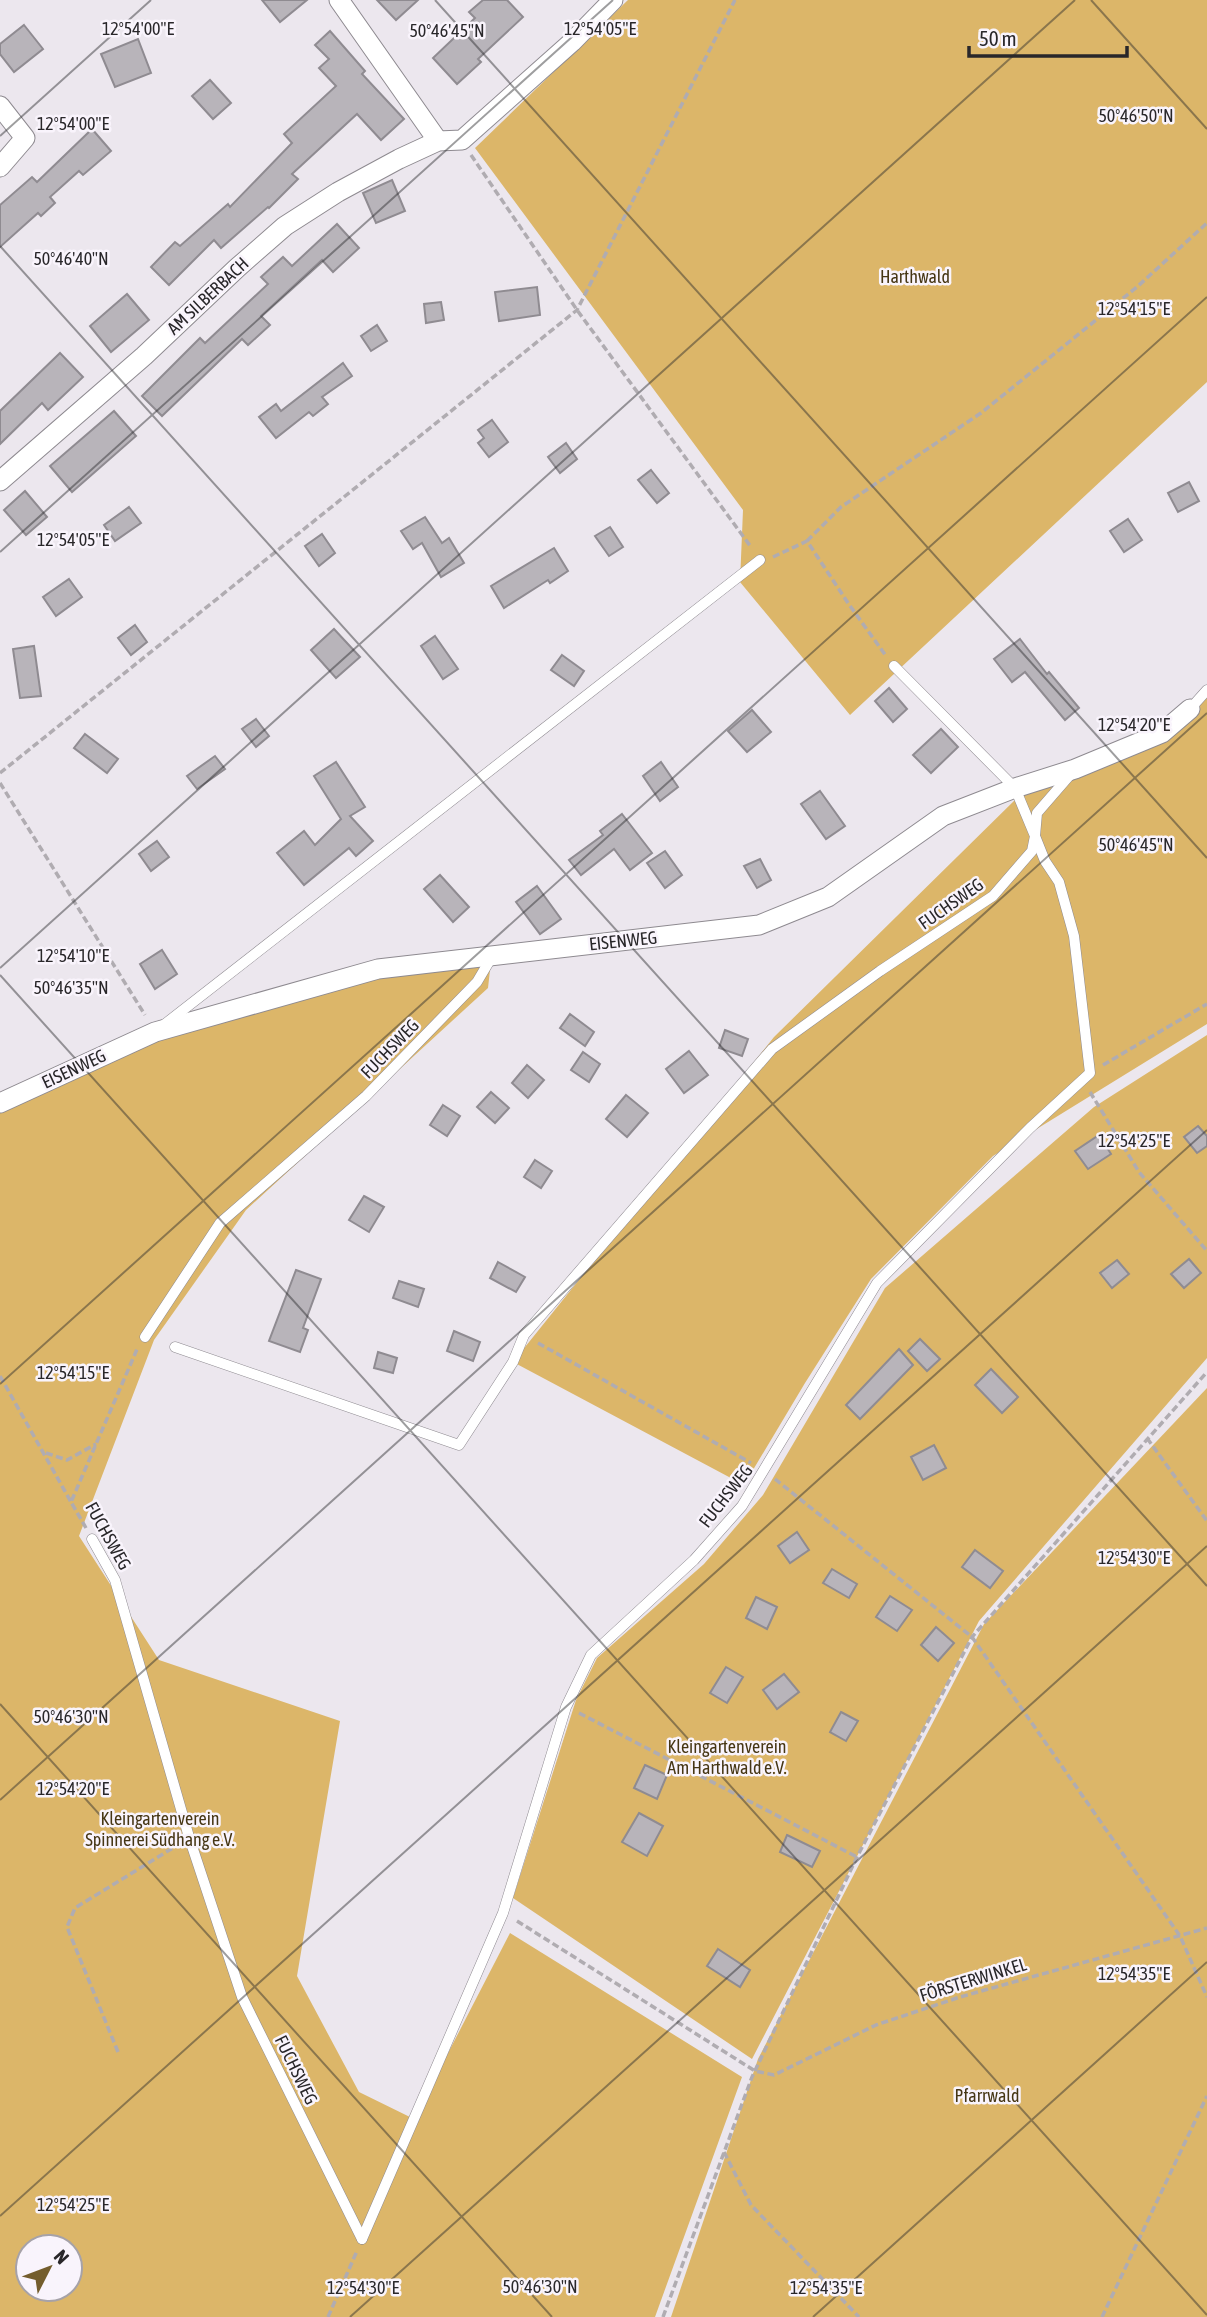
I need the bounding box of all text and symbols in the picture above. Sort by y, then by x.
scale bar [969,14,1126,58]
text: 12°54'00"E [102,18,174,39]
text: 12°54'05"E [564,18,636,39]
text: 50°46'45"N [409,20,485,41]
text: 50 m [979,26,1017,50]
text: 50°46'50"N [1098,105,1174,126]
text: 12°54'00"E [37,113,109,134]
text: 50°46'40"N [33,248,109,269]
street label: AM SILBERBACH [163,253,253,339]
park label: Harthwald [880,266,950,287]
text: 12°54'15"E [1098,298,1170,319]
text: 12°54'05"E [37,529,109,550]
text: 12°54'20"E [1098,714,1170,735]
text: 50°46'45"N [1098,834,1174,855]
street label: FUCHSWEG [914,874,987,933]
street label: EISENWEG [588,926,658,955]
text: 12°54'10"E [37,945,109,966]
text: 50°46'35"N [33,977,109,998]
street label: FUCHSWEG [356,1015,423,1083]
street label: EISENWEG [38,1045,109,1093]
text: 12°54'25"E [1098,1130,1170,1151]
text: 12°54'15"E [37,1362,109,1383]
street label: FUCHSWEG [694,1460,757,1531]
street label: FUCHSWEG [81,1498,136,1573]
text: 12°54'30"E [1098,1547,1170,1568]
text: 50°46'30"N [33,1706,109,1727]
park label: Kleingartenverein Am Harthwald e.V. [667,1736,787,1778]
text: 12°54'20"E [37,1778,109,1799]
park label: Kleingartenverein Spinnerei Südhang e.V. [85,1808,235,1850]
street label: FÖRSTERWINKEL [917,1953,1029,2006]
text: 12°54'35"E [1098,1963,1170,1984]
street label: FUCHSWEG [271,2032,322,2108]
park label: Pfarrwald [955,2085,1019,2106]
text: 12°54'25"E [37,2194,109,2215]
north arrow [14,2233,84,2303]
text: N [50,2245,74,2268]
text: 50°46'30"N [502,2276,578,2297]
text: 12°54'30"E [327,2277,399,2298]
text: 12°54'35"E [790,2277,862,2298]

